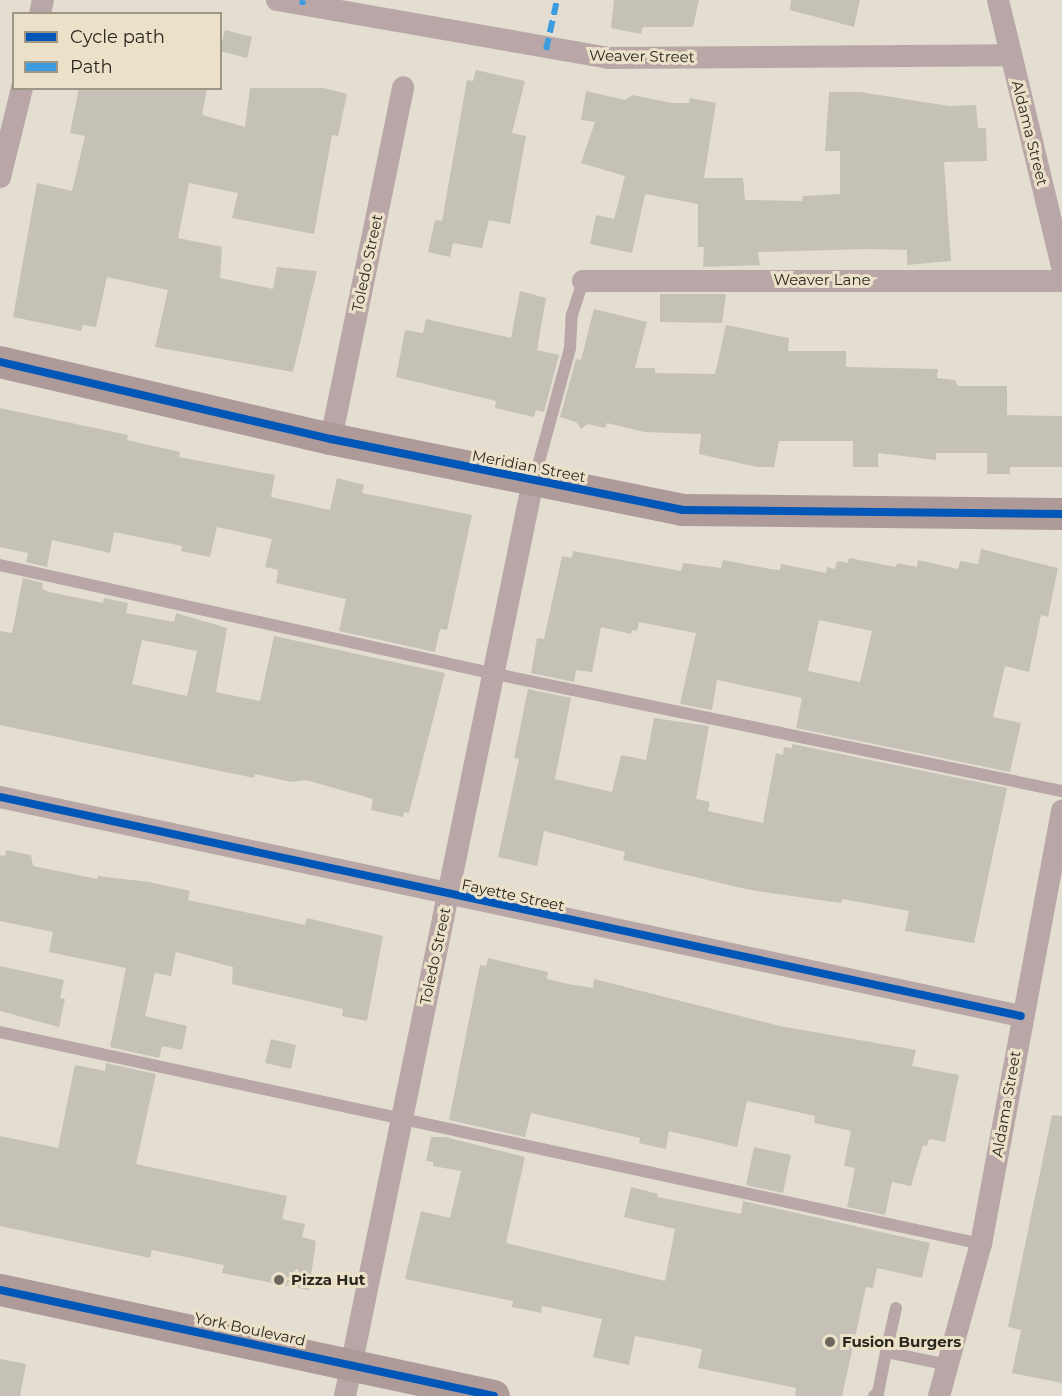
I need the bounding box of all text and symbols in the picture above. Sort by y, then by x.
legend [12,12,222,90]
text: Cycle path [70,26,165,48]
street label: Weaver Street [589,46,695,66]
text: Path [70,56,113,78]
street label: Aldama Street [1008,78,1052,188]
street label: Toledo Street [348,213,386,313]
street label: Weaver Lane [773,271,871,289]
street label: Meridian Street [470,446,588,486]
street label: Fayette Street [460,875,566,915]
street label: Toledo Street [416,906,454,1006]
street label: Aldama Street [988,1049,1024,1159]
place label: Pizza Hut [291,1271,365,1289]
marker: Pizza Hut [272,1273,286,1287]
street label: York Boulevard [193,1308,307,1350]
place label: Fusion Burgers [842,1333,961,1351]
marker: Fusion Burgers [823,1335,837,1349]

